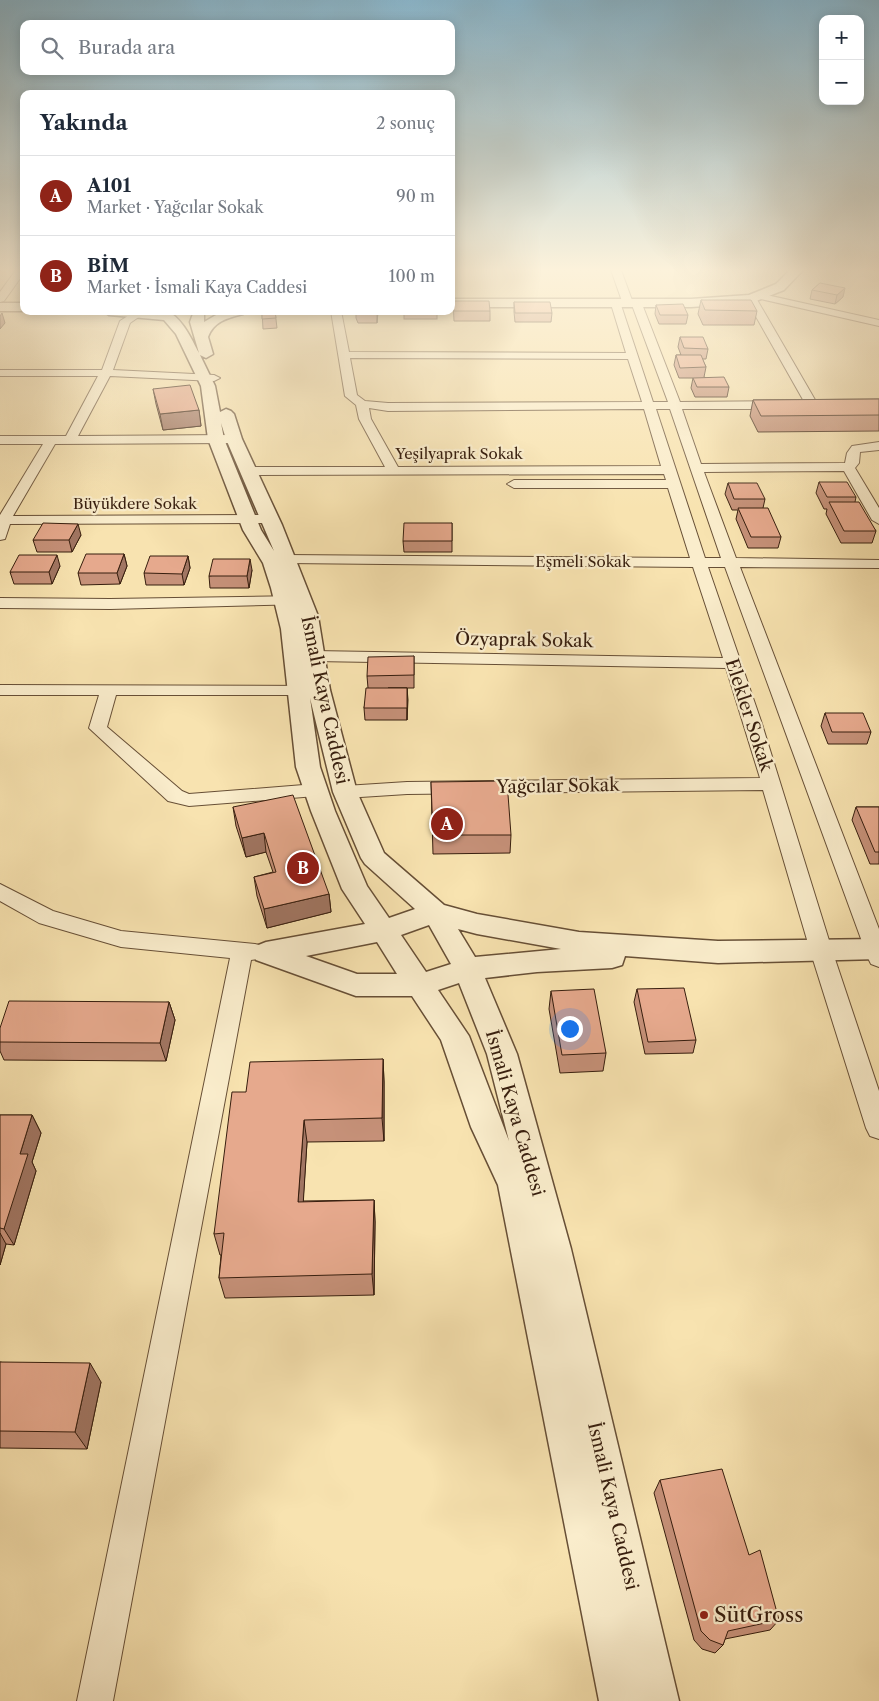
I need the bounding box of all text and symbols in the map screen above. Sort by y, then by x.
map controls [819,15,864,105]
button: + [819,15,864,60]
search box [20,20,455,75]
icon: search [38,34,66,62]
text: Burada ara [78,36,175,59]
button: − [819,60,864,105]
text: Yakında [40,110,128,135]
text: 2 sonuç [376,113,435,133]
text: A101 [87,174,131,197]
text: A [50,186,62,206]
text: 90 m [396,186,435,206]
text: Market · Yağcılar Sokak [87,197,263,217]
text: BİM [87,254,129,277]
text: B [50,266,62,286]
text: 100 m [389,266,435,286]
text: Market · İsmali Kaya Caddesi [87,277,307,297]
street label: Yeşilyaprak Sokak [394,444,524,463]
street label: Büyükdere Sokak [73,494,198,513]
street label: Eşmeli Sokak [535,552,632,571]
street label: İsmali Kaya Caddesi [296,614,355,787]
street label: Özyaprak Sokak [455,627,595,652]
street label: Elekler Sokak [720,656,778,776]
street label: Yağcılar Sokak [495,774,621,798]
pin: A [431,805,463,843]
pin: B [287,849,319,887]
your location [557,1016,583,1042]
street label: İsmali Kaya Caddesi [481,1027,550,1199]
street label: İsmali Kaya Caddesi [583,1420,644,1593]
place label: SütGross [714,1602,803,1627]
marker: SütGross [698,1609,710,1621]

